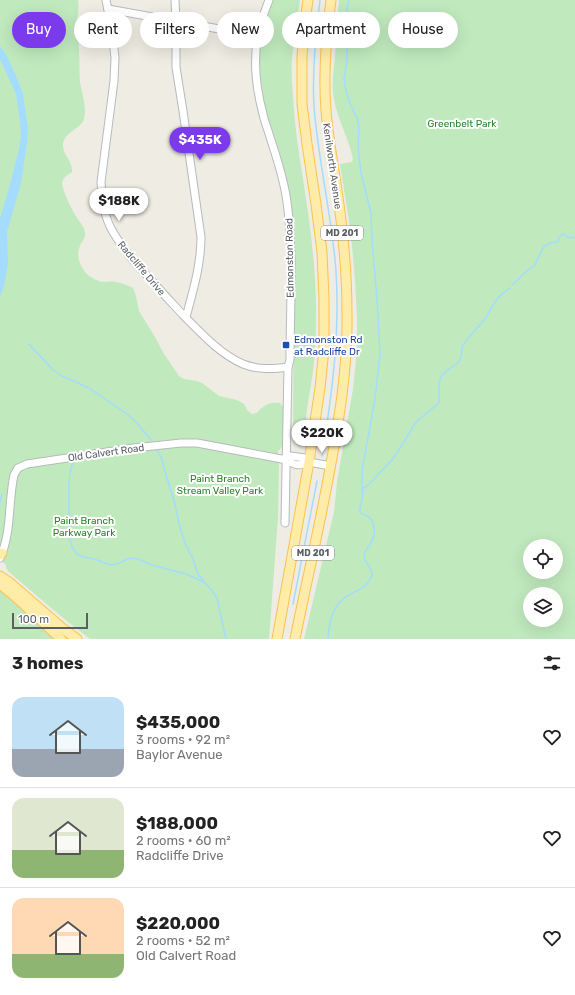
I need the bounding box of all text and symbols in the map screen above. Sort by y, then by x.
chip: Buy [12,12,66,48]
chip: Rent [74,12,132,48]
chip: Filters [140,12,209,48]
chip: New [217,12,274,48]
chip: Apartment [282,12,380,48]
chip: House [388,12,458,48]
park label: Greenbelt Park [428,118,497,130]
street label: Kenilworth Avenue [320,122,344,210]
pin: $435K [172,127,228,161]
text: $435K [178,132,222,147]
pin: $188K [91,188,147,222]
text: $188K [98,193,140,208]
street label: Edmonston Road [283,218,297,298]
road number: MD 201 [321,226,363,240]
street label: Radcliffe Drive [115,239,168,299]
place label: Edmonston Rd at Radcliffe Dr [294,334,362,358]
marker: Edmonston Rd at Radcliffe Dr [281,340,291,350]
pin: $220K [294,420,350,454]
text: $220K [300,425,344,440]
street label: Old Calvert Road [67,442,145,464]
park label: Paint Branch Stream Valley Park [177,473,264,497]
park label: Paint Branch Parkway Park [53,515,116,539]
map controls [523,539,563,627]
button: locate [523,539,563,579]
road number: MD 201 [292,546,334,560]
button: layers [523,587,563,627]
scale bar [12,611,88,630]
text: 100 m [18,613,49,626]
icon: filters [541,652,563,674]
text: 3 homes [12,653,83,673]
text: $435,000 [136,712,220,732]
icon: home [44,713,92,761]
icon: heart [541,726,563,748]
text: 3 rooms · 92 m² [136,732,230,747]
text: Baylor Avenue [136,747,223,762]
text: $188,000 [136,813,218,833]
icon: home [44,814,92,862]
icon: heart [541,827,563,849]
text: 2 rooms · 60 m² [136,833,231,848]
text: Radcliffe Drive [136,848,224,863]
text: $220,000 [136,913,220,933]
icon: home [44,914,92,962]
icon: heart [541,927,563,949]
text: 2 rooms · 52 m² [136,933,230,948]
text: Old Calvert Road [136,948,236,963]

